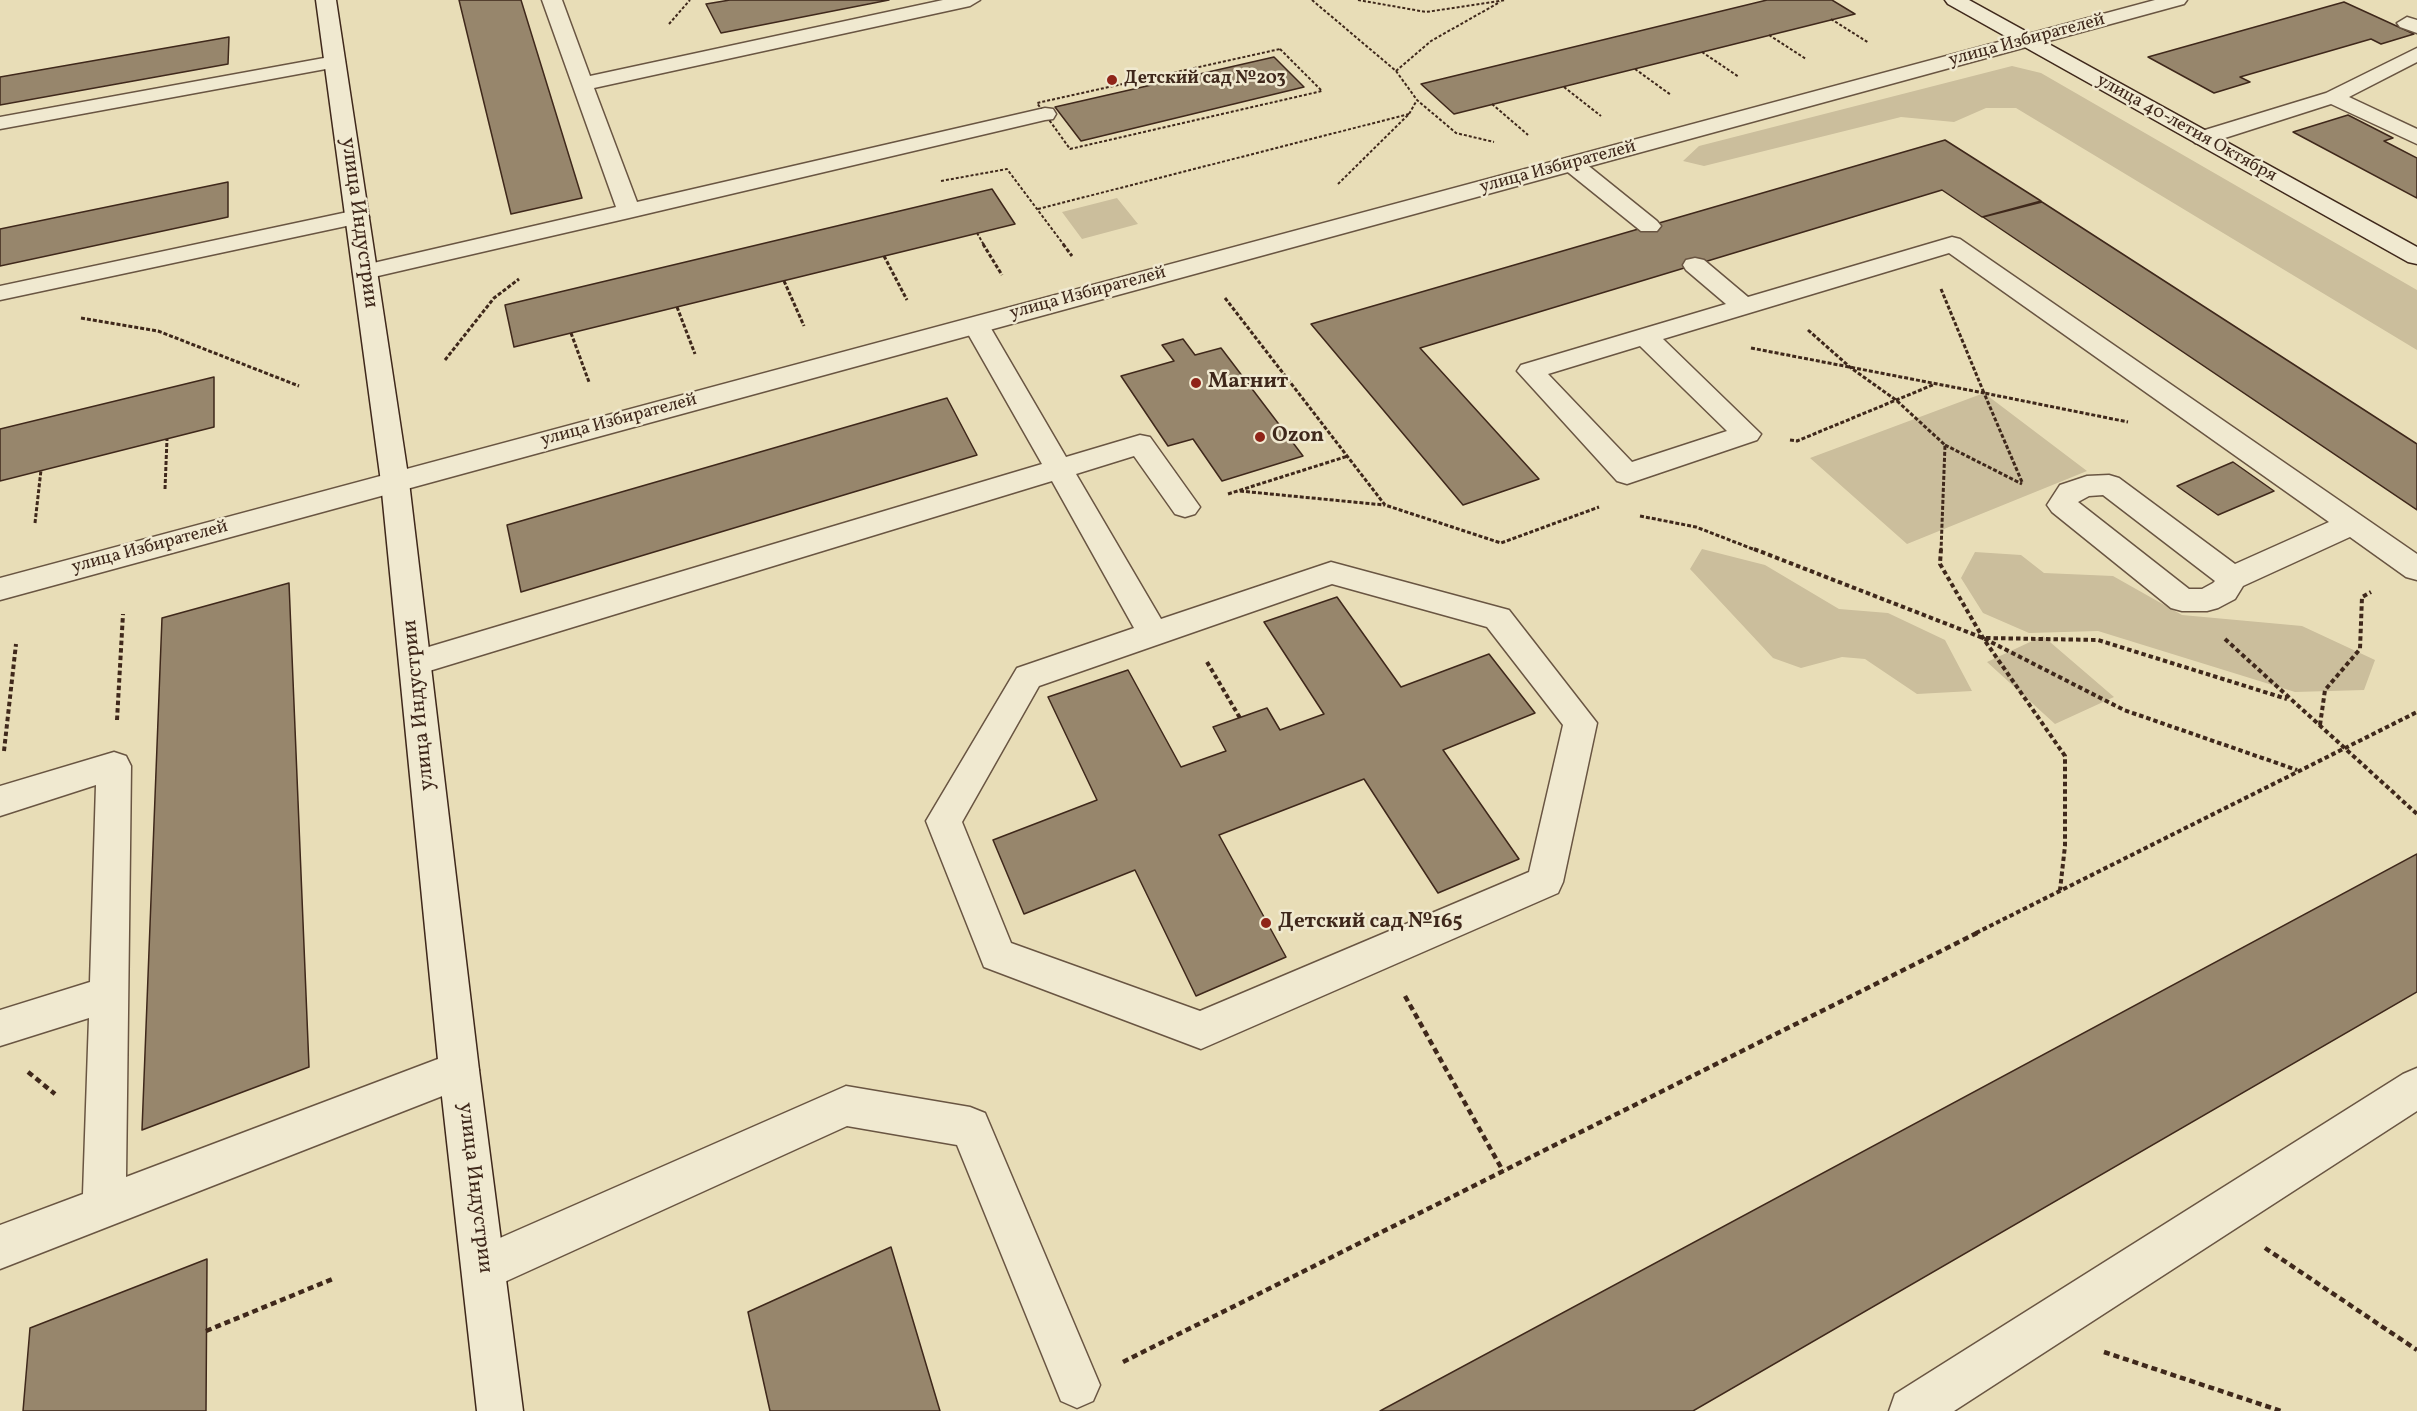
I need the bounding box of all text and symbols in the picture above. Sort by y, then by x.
street label: улица Избирателей [1947,10,2107,72]
place label: Детский сад №203 [1124,69,1286,91]
street label: улица 40-летия Октября [2092,70,2280,188]
marker: Детский сад №203 [1105,73,1119,87]
street label: улица Индустрии [334,136,382,310]
street label: улица Избирателей [1478,137,1638,199]
street label: улица Избирателей [1008,263,1168,325]
place label: Магнит [1208,370,1288,396]
marker: Магнит [1189,376,1203,390]
street label: улица Избирателей [539,390,699,452]
place label: Ozon [1272,424,1324,450]
marker: Ozon [1253,430,1267,444]
street label: улица Избирателей [70,517,230,579]
street label: улица Индустрии [398,618,442,792]
place label: Детский сад №165 [1278,910,1463,936]
marker: Детский сад №165 [1259,916,1273,930]
street label: улица Индустрии [451,1101,497,1275]

